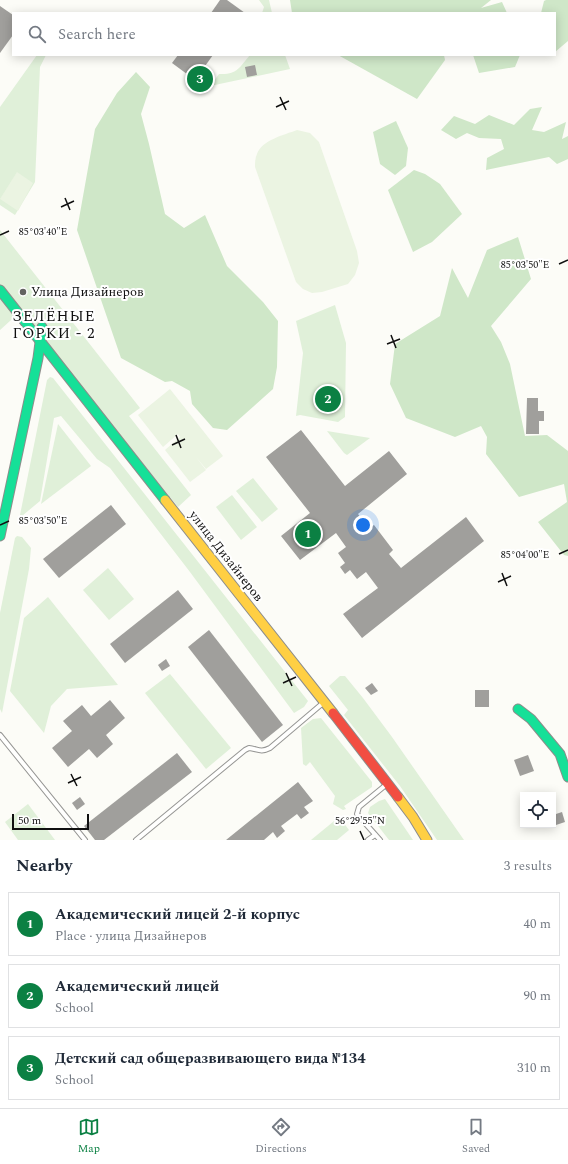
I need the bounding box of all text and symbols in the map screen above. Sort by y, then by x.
search box [12,12,556,56]
icon: search [26,23,48,45]
text: Search here [58,23,136,46]
pin: 3 [187,64,213,94]
text: 85°03'40"E [19,224,67,240]
text: 85°03'50"E [501,257,549,273]
place label: Улица Дизайнеров [31,282,144,302]
marker: Улица Дизайнеров [18,287,28,297]
district label: ЗЕЛЁНЫЕ ГОРКИ - 2 [12,305,96,345]
pin: 2 [315,384,341,414]
street label: улица Дизайнеров [183,505,268,606]
text: 85°03'50"E [19,513,67,529]
your location [353,515,373,535]
pin: 1 [295,519,321,549]
text: 85°04'00"E [501,547,549,563]
map controls [520,792,556,828]
button: locate [520,792,556,828]
scale bar [12,812,89,831]
text: 50 m [18,812,41,829]
text: 56°29'55"N [335,813,385,829]
text: Nearby [16,853,72,879]
text: 3 results [504,856,552,876]
text: Академический лицей 2-й корпус [55,903,300,926]
text: 1 [26,914,34,934]
text: 40 m [524,914,551,934]
text: Place · улица Дизайнеров [55,926,207,946]
text: Академический лицей [55,975,219,998]
text: 2 [26,986,34,1006]
text: 90 m [524,986,551,1006]
text: School [55,998,94,1018]
text: Детский сад общеразвивающего вида №134 [55,1047,366,1070]
text: 3 [26,1058,34,1078]
text: 310 m [517,1058,551,1078]
text: School [55,1070,94,1090]
tab: Map [78,1116,100,1157]
tab: Directions [255,1116,307,1157]
tab: Saved [462,1116,490,1157]

